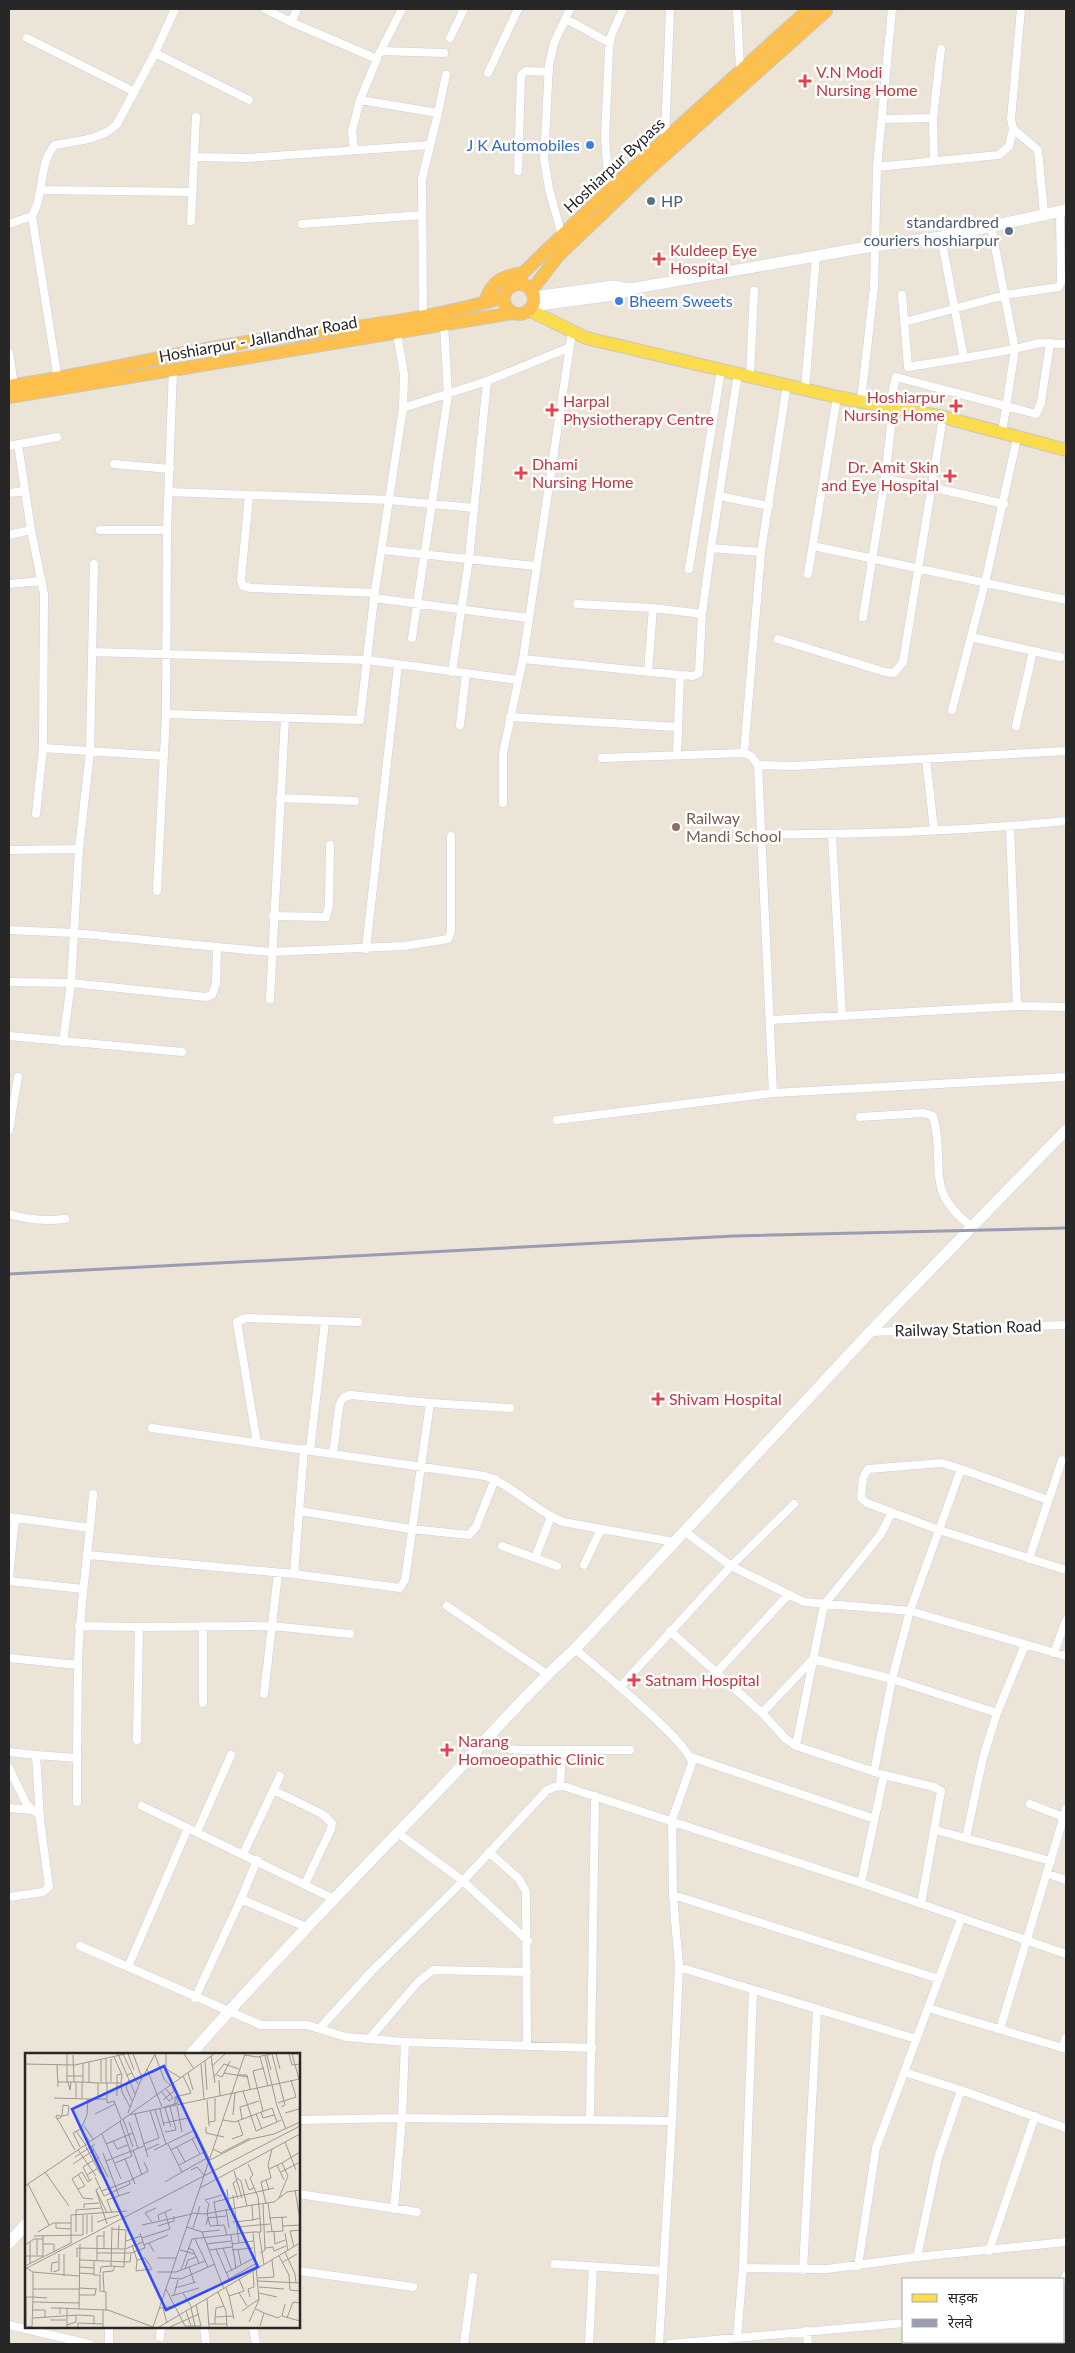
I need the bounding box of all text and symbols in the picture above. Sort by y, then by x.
place label: V.N Modi Nursing Home [816,62,918,99]
marker: V.N Modi Nursing Home [798,74,812,88]
street label: Hoshiarpur Bypass [559,113,668,216]
place label: J K Automobiles [466,135,580,154]
marker: J K Automobiles [584,139,596,151]
place label: HP [661,191,683,210]
marker: HP [645,195,657,207]
place label: standardbred couriers hoshiarpur [863,212,999,249]
marker: standardbred couriers hoshiarpur [1003,225,1015,237]
place label: Kuldeep Eye Hospital [670,240,757,277]
marker: Kuldeep Eye Hospital [652,252,666,266]
place label: Bheem Sweets [629,291,733,310]
marker: Bheem Sweets [613,295,625,307]
street label: Hoshiarpur - Jallandhar Road [157,312,359,365]
place label: Hoshiarpur Nursing Home [843,387,945,424]
place label: Harpal Physiotherapy Centre [563,391,714,428]
marker: Hoshiarpur Nursing Home [949,399,963,413]
marker: Harpal Physiotherapy Centre [545,403,559,417]
place label: Dhami Nursing Home [532,454,634,491]
place label: Dr. Amit Skin and Eye Hospital [821,457,939,494]
marker: Dhami Nursing Home [514,466,528,480]
marker: Dr. Amit Skin and Eye Hospital [943,469,957,483]
place label: Railway Mandi School [686,808,782,845]
marker: Railway Mandi School [670,821,682,833]
street label: Railway Station Road [894,1315,1042,1340]
place label: Shivam Hospital [669,1389,782,1408]
marker: Shivam Hospital [651,1392,665,1406]
place label: Satnam Hospital [645,1670,760,1689]
marker: Satnam Hospital [627,1673,641,1687]
place label: Narang Homoeopathic Clinic [458,1731,605,1768]
marker: Narang Homoeopathic Clinic [440,1743,454,1757]
inset map [25,2053,300,2328]
legend [902,2278,1065,2343]
text: सड़क [948,2288,978,2306]
text: रेलवे [947,2313,973,2331]

